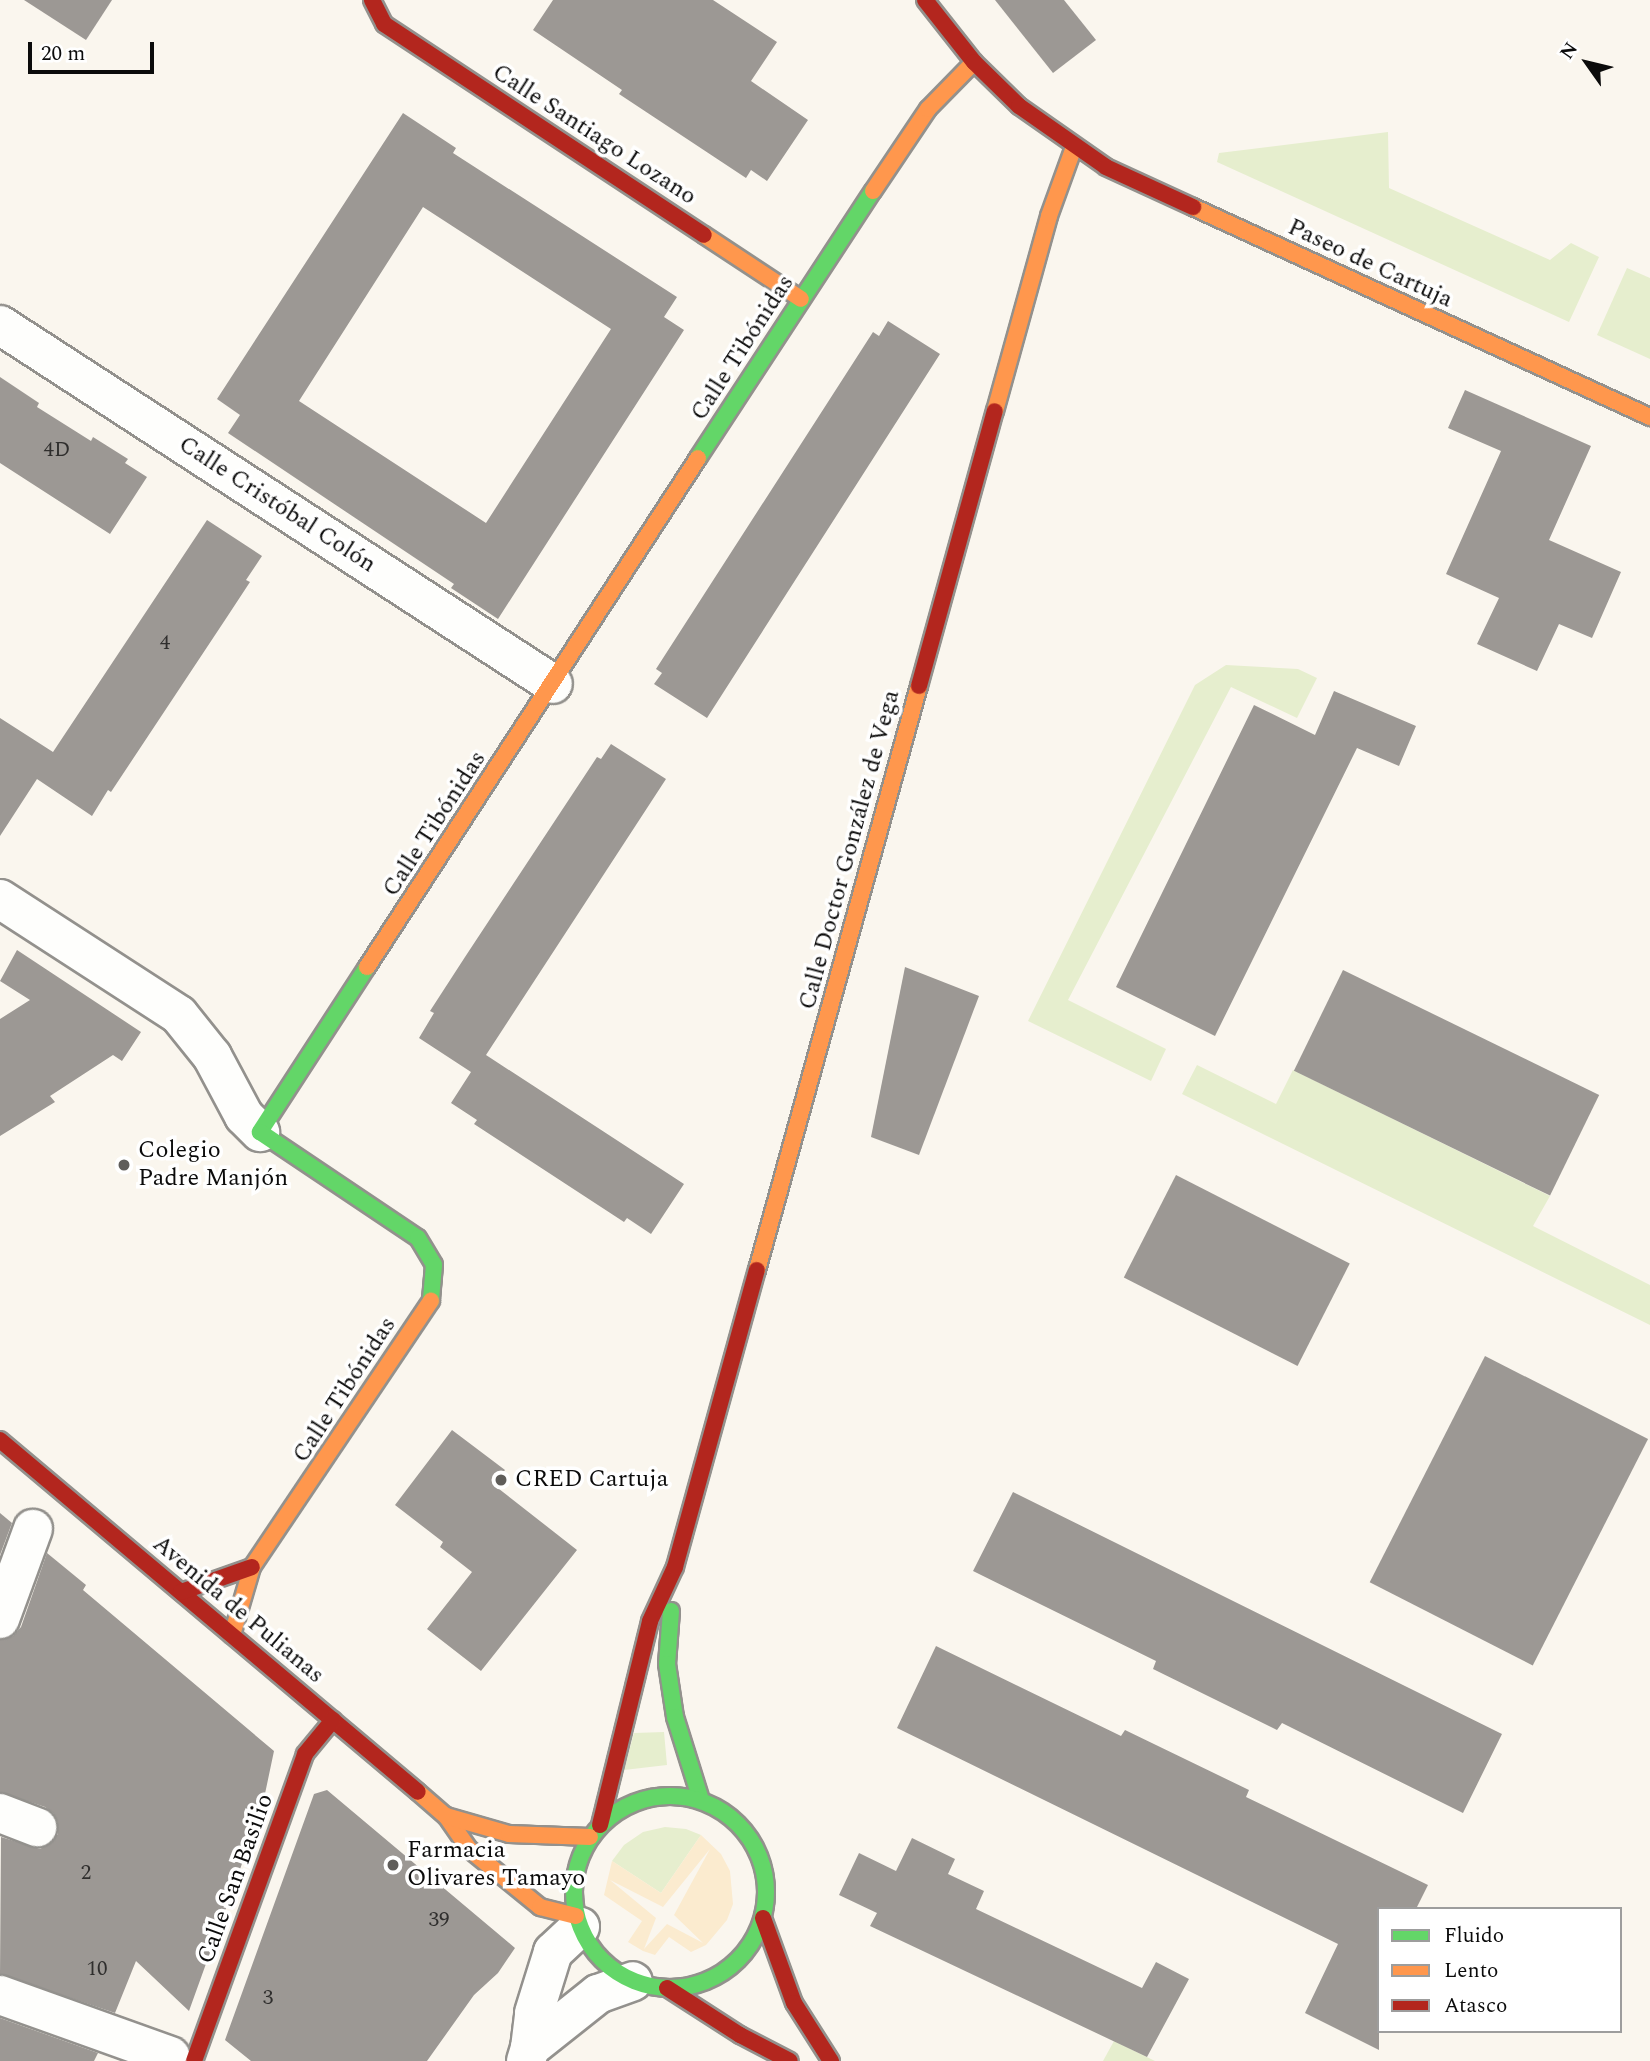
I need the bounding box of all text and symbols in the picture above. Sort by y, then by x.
scale bar [32,28,158,72]
north arrow [1552,28,1622,98]
text: N [1553,36,1586,66]
text: 20 m [41,38,85,70]
street label: Calle Santiago Lozano [487,58,701,212]
street label: Paseo de Cartuja [1283,213,1457,315]
street label: Calle Tibónidas [685,270,801,426]
street label: Calle Cristóbal Colón [173,430,381,580]
house number: 4D [44,437,70,463]
house number: 4 [160,630,170,656]
street label: Calle Doctor González de Vega [793,687,907,1013]
street label: Calle Tibónidas [377,746,493,902]
place label: Colegio Padre Manjón [138,1137,288,1193]
marker: Colegio Padre Manjón [116,1157,132,1173]
street label: Calle Tibónidas [287,1312,403,1468]
place label: CRED Cartuja [515,1466,668,1494]
marker: CRED Cartuja [493,1472,509,1488]
street label: Avenida de Pulianas [146,1530,330,1690]
street label: Calle San Basilio [192,1790,280,1968]
place label: Farmacia Olivares Tamayo [407,1837,585,1893]
marker: Farmacia Olivares Tamayo [385,1857,401,1873]
house number: 2 [81,1860,91,1886]
house number: 39 [429,1907,449,1933]
legend [1377,1907,1622,2033]
text: Fluido [1444,1920,1504,1952]
text: Lento [1444,1955,1498,1987]
house number: 10 [87,1956,107,1982]
house number: 3 [263,1985,273,2011]
text: Atasco [1444,1990,1507,2022]

